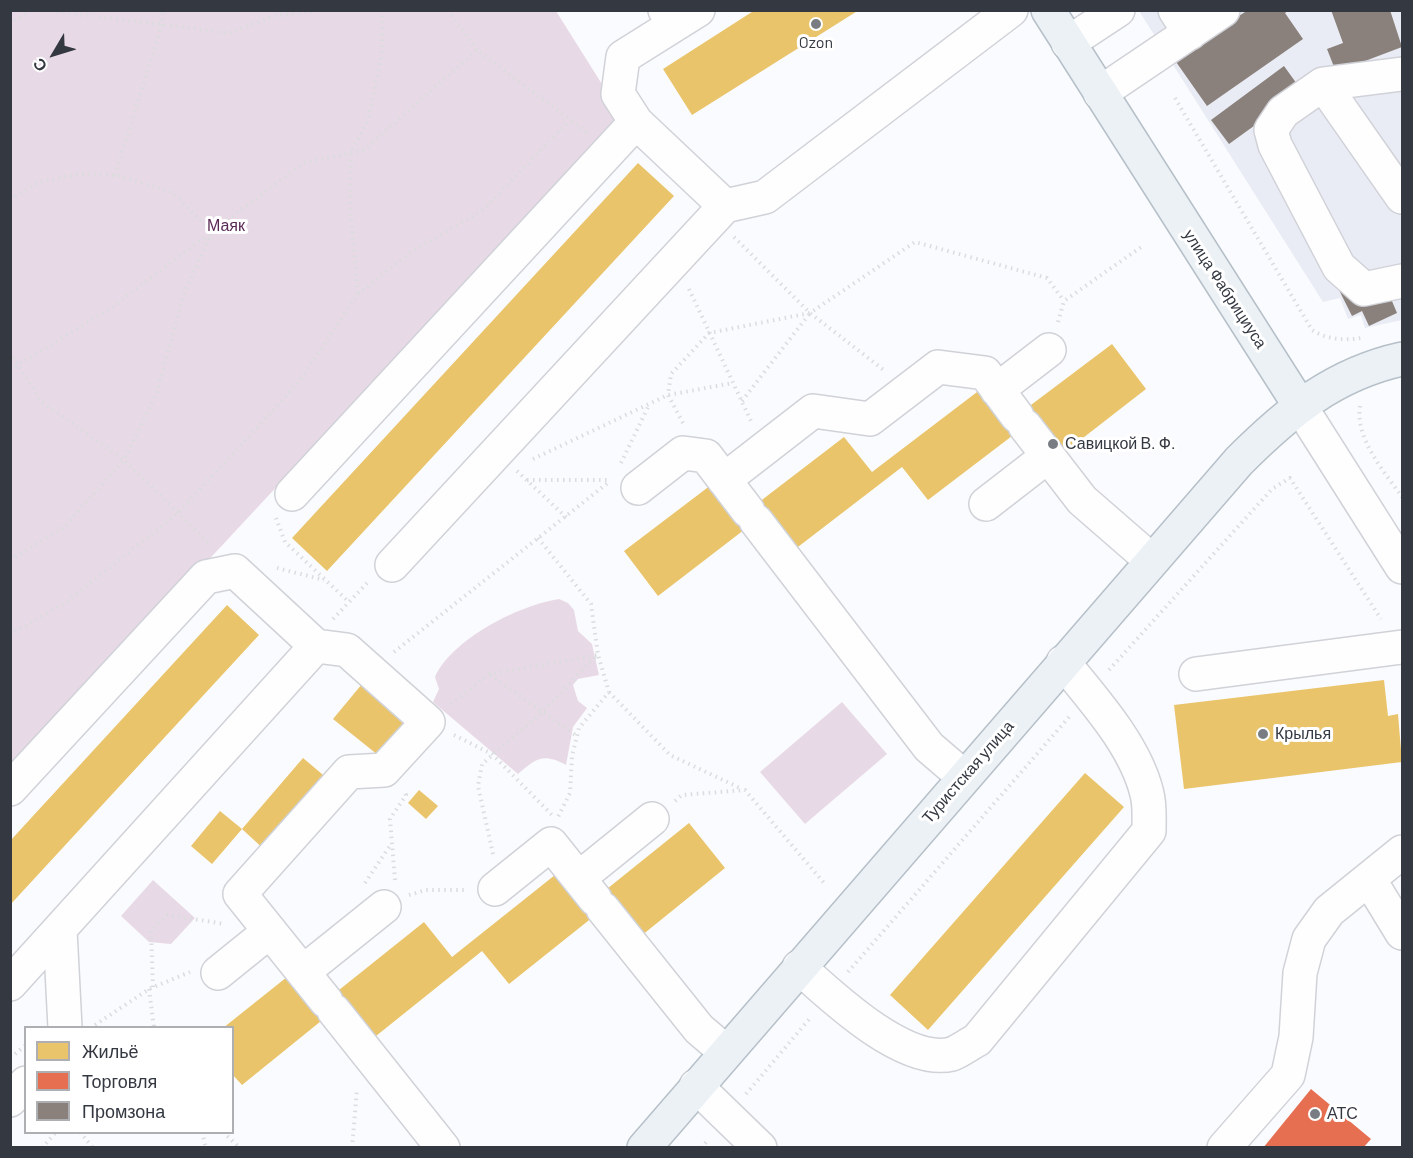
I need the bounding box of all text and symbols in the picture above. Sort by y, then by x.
marker: Ozon [809,17,823,31]
north arrow [24,24,84,84]
place label: Ozon [799,33,833,53]
text: С [28,55,50,76]
park label: Маяк [207,216,245,236]
street label: улица Фабрициуса [1179,226,1271,352]
place label: Савицкой В. Ф. [1065,434,1175,454]
marker: Савицкой В. Ф. [1046,437,1060,451]
street label: Туристская улица [918,717,1018,827]
place label: Крылья [1275,724,1331,744]
marker: Крылья [1256,727,1270,741]
legend [24,1026,234,1134]
text: Жильё [82,1040,139,1062]
text: Торговля [82,1070,157,1092]
text: Промзона [82,1100,165,1122]
place label: АТС [1327,1104,1358,1124]
marker: АТС [1308,1107,1322,1121]

